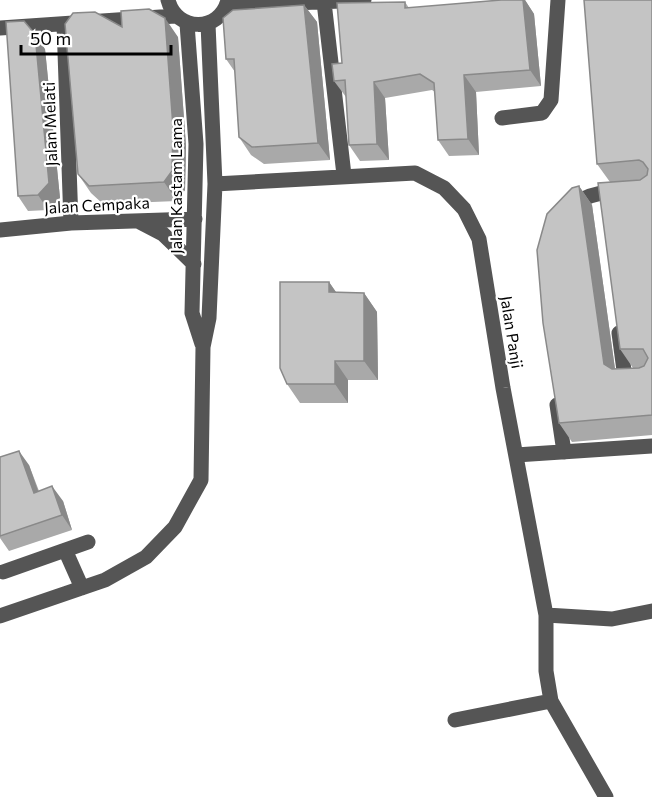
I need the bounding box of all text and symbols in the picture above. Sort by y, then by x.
scale bar [21,18,171,56]
text: 50 m [30,27,71,49]
street label: Jalan Melati [39,81,60,167]
street label: Jalan Kastam Lama [166,118,185,254]
street label: Jalan Cempaka [44,192,150,217]
street label: Jalan Panji [497,294,528,370]

